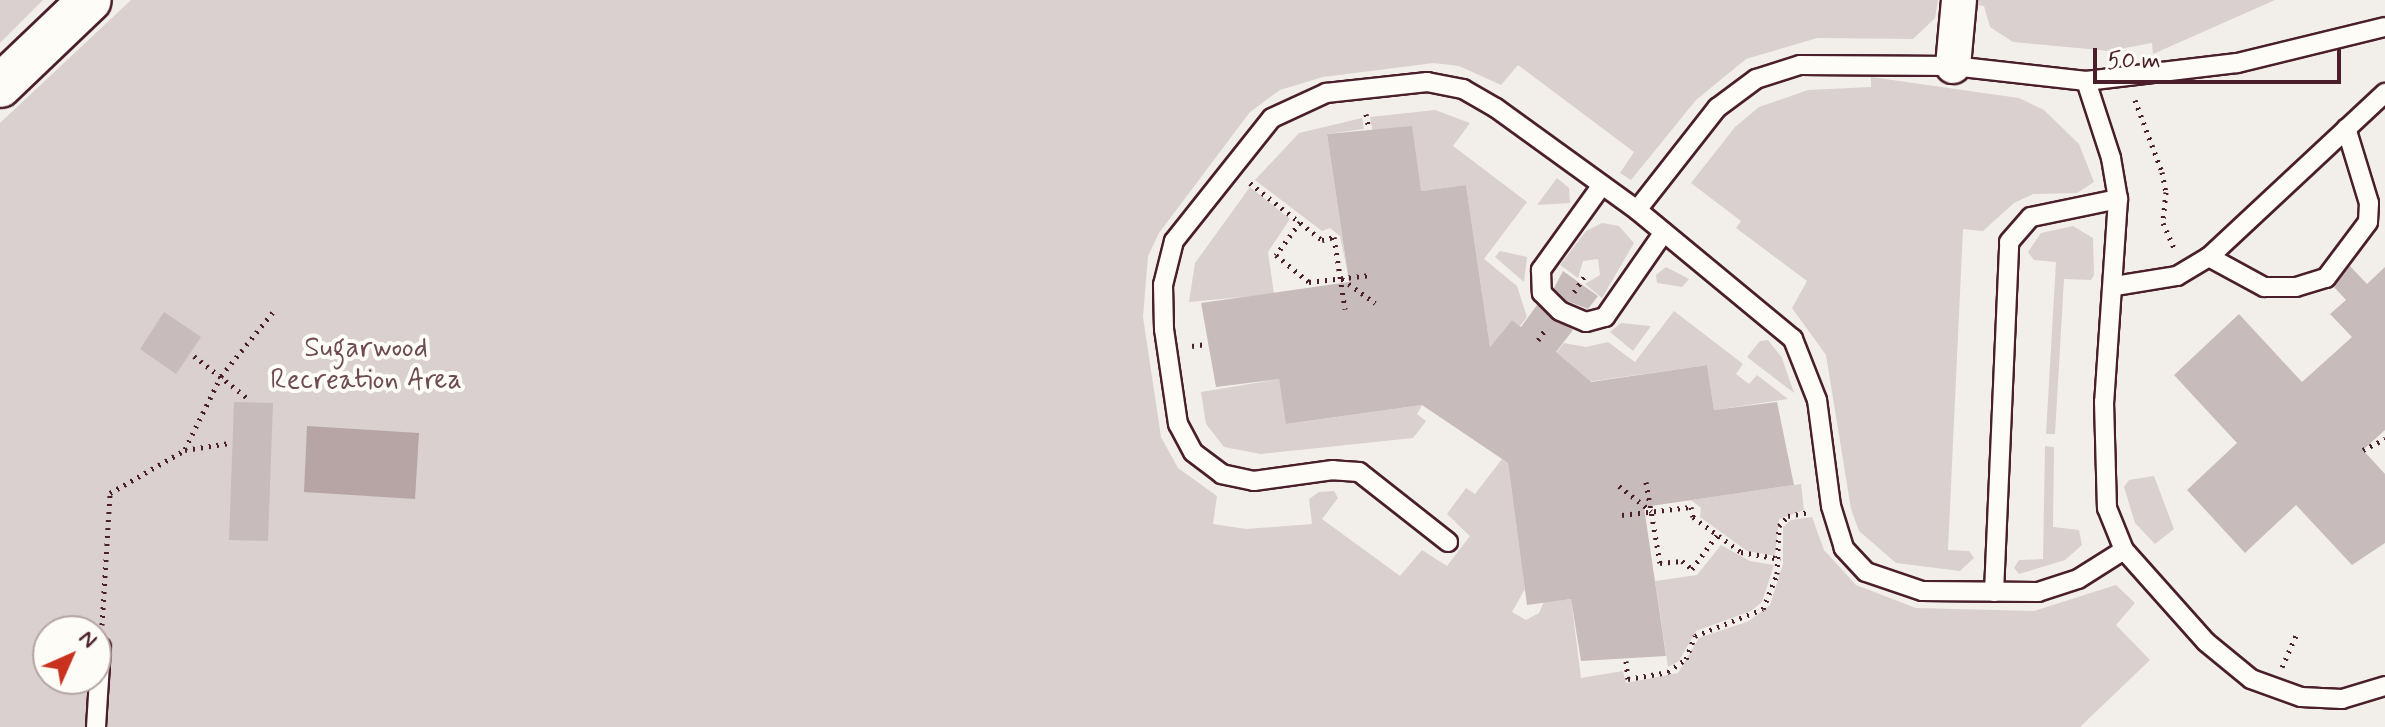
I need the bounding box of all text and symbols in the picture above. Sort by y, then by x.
scale bar [2097,32,2345,82]
text: 50 m [2107,46,2161,77]
park label: Sugarwood Recreation Area [268,332,464,398]
north arrow [32,615,112,695]
text: N [72,624,103,655]

